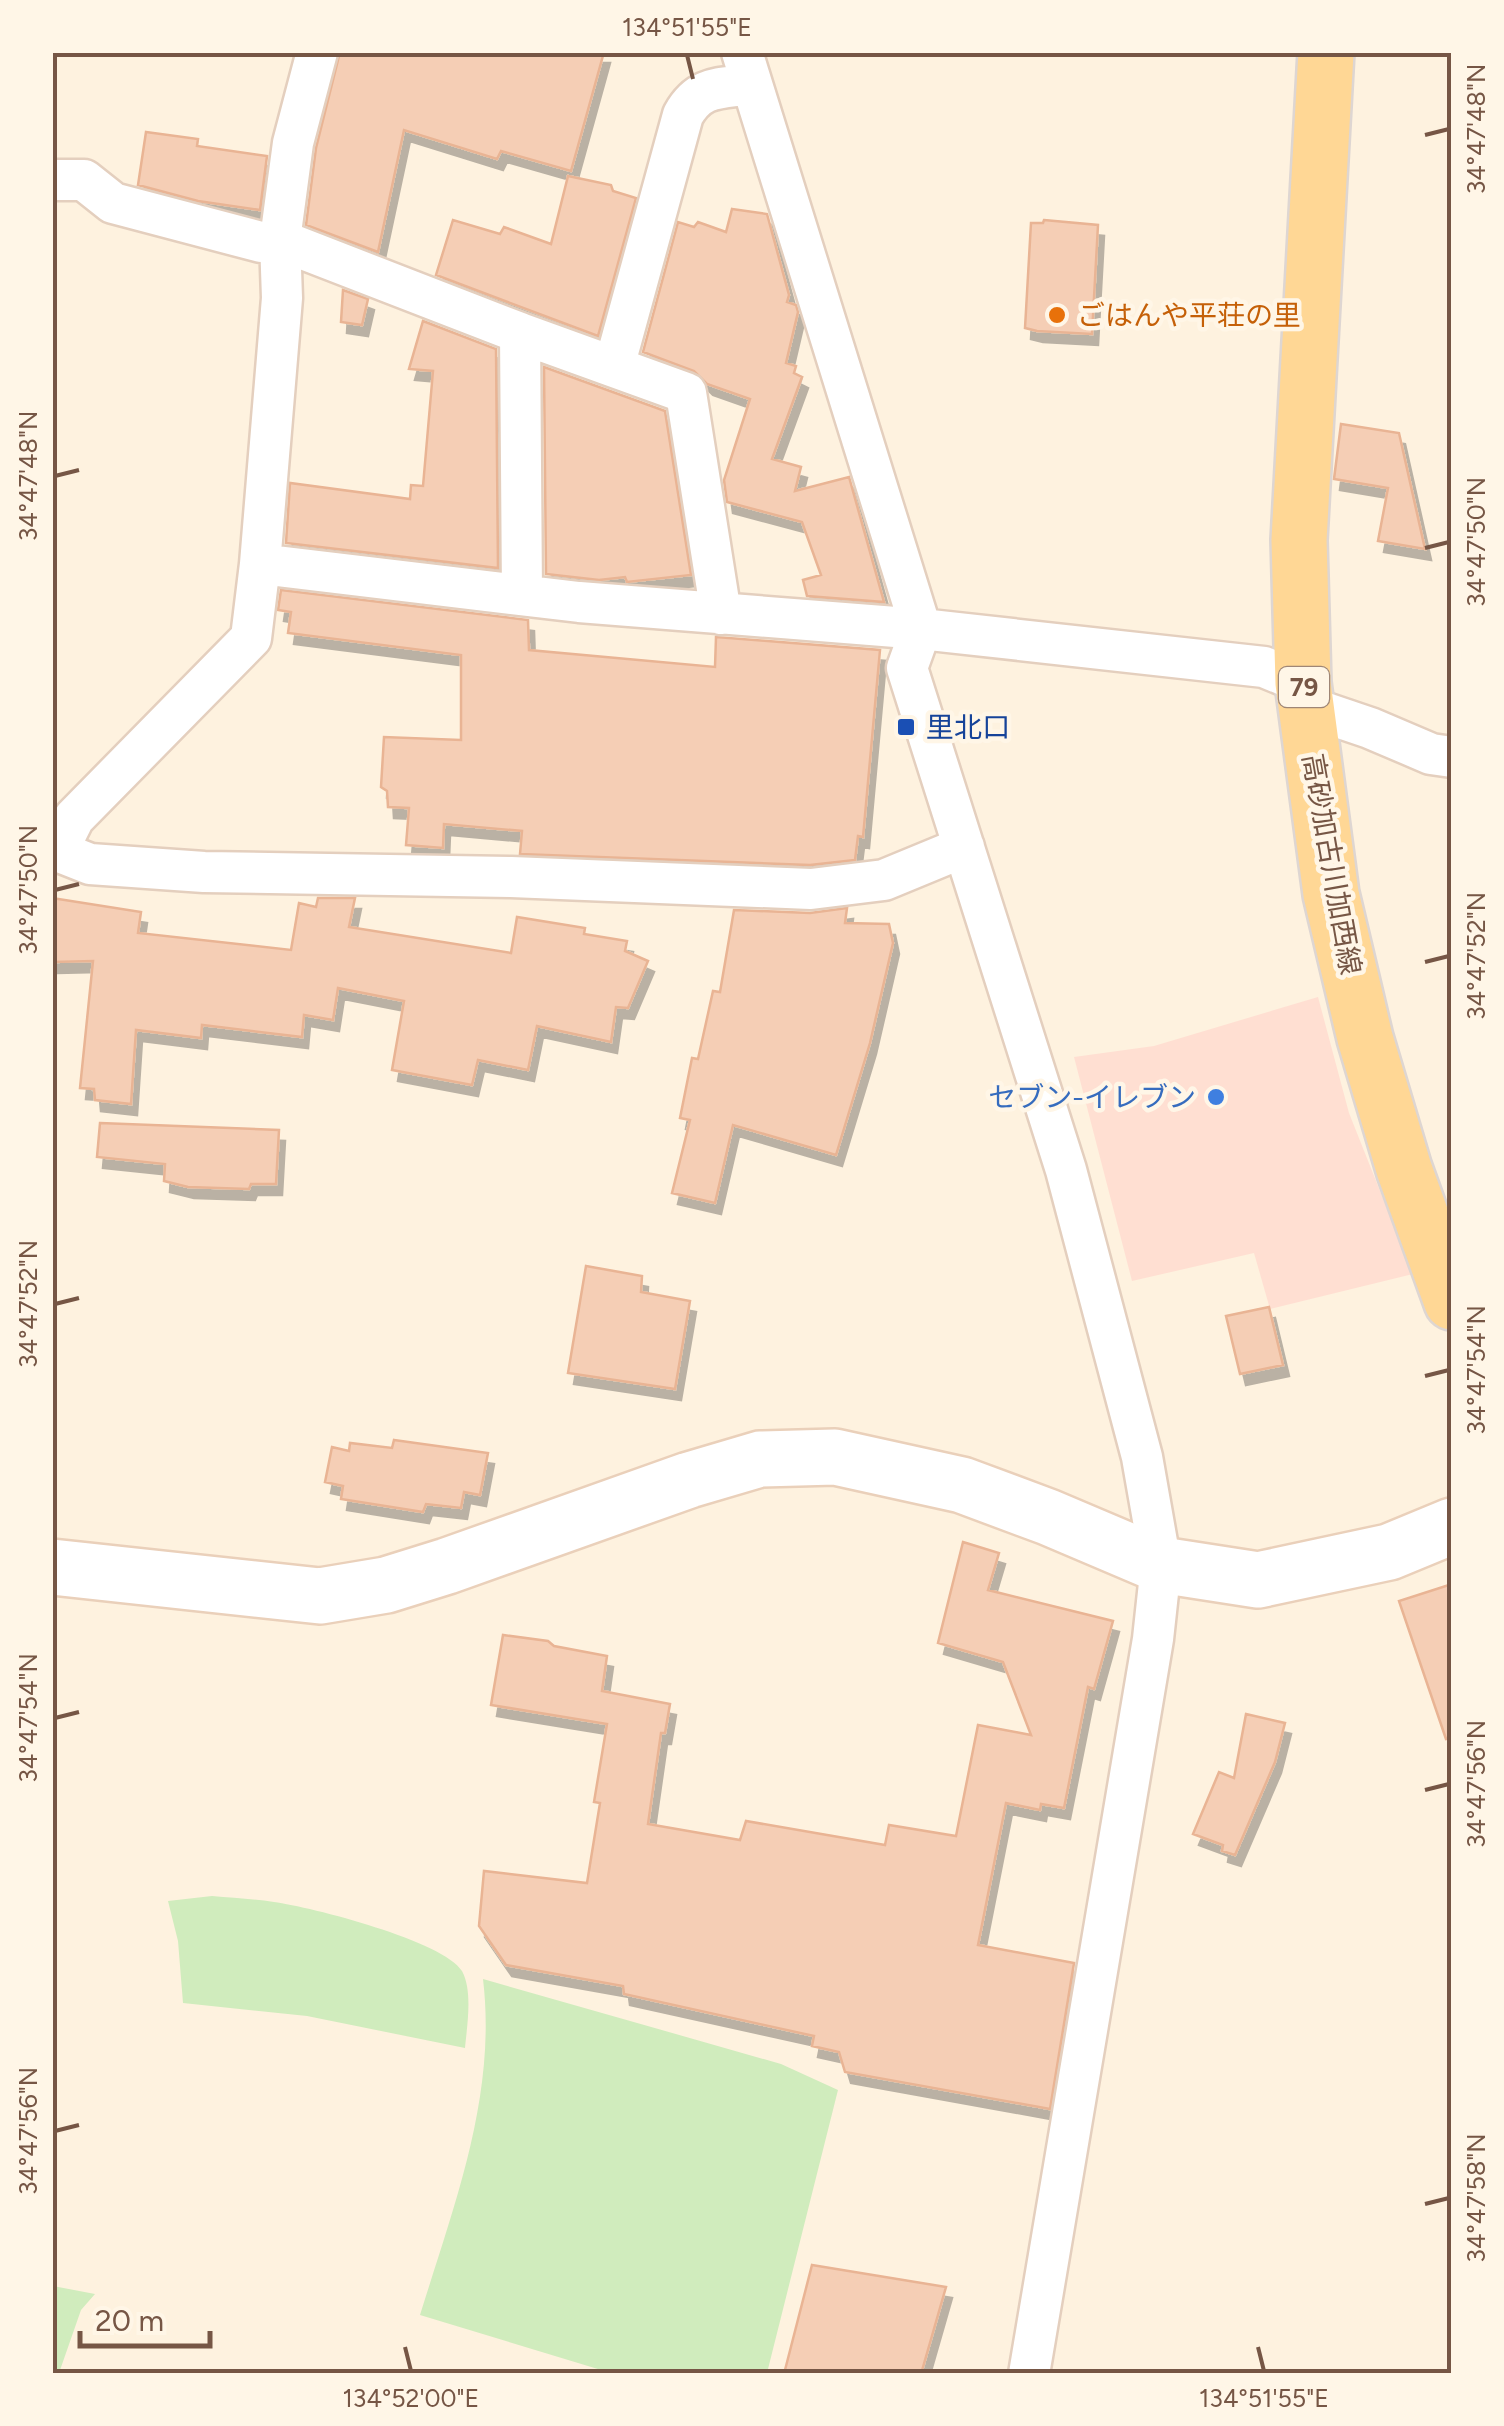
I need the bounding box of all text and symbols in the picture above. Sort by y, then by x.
text: 134°51'55"E [622,12,752,42]
text: 34°47'48"N [1461,64,1491,194]
place label: ごはんや平荘の里 [1077,298,1301,332]
marker: ごはんや平荘の里 [1046,304,1068,326]
text: 34°47'48"N [13,411,43,541]
text: 34°47'50"N [1461,477,1491,607]
road number: 79 [1279,667,1329,707]
place label: 里北口 [926,710,1010,744]
marker: 里北口 [895,716,917,738]
street label: 高砂加古川加西線 [1296,751,1368,977]
text: 34°47'50"N [13,825,43,955]
text: 34°47'52"N [1461,892,1491,1020]
place label: セブン-イレブン [988,1080,1196,1114]
marker: セブン-イレブン [1205,1086,1227,1108]
text: 34°47'52"N [13,1240,43,1368]
text: 34°47'54"N [1461,1305,1491,1435]
text: 34°47'54"N [13,1653,43,1783]
text: 34°47'56"N [1461,1720,1491,1848]
text: 34°47'56"N [13,2067,43,2195]
text: 34°47'58"N [1461,2133,1491,2263]
scale bar [80,2286,210,2348]
text: 20 m [95,2302,164,2339]
text: 134°52'00"E [343,2383,479,2413]
text: 134°51'55"E [1199,2383,1329,2413]

